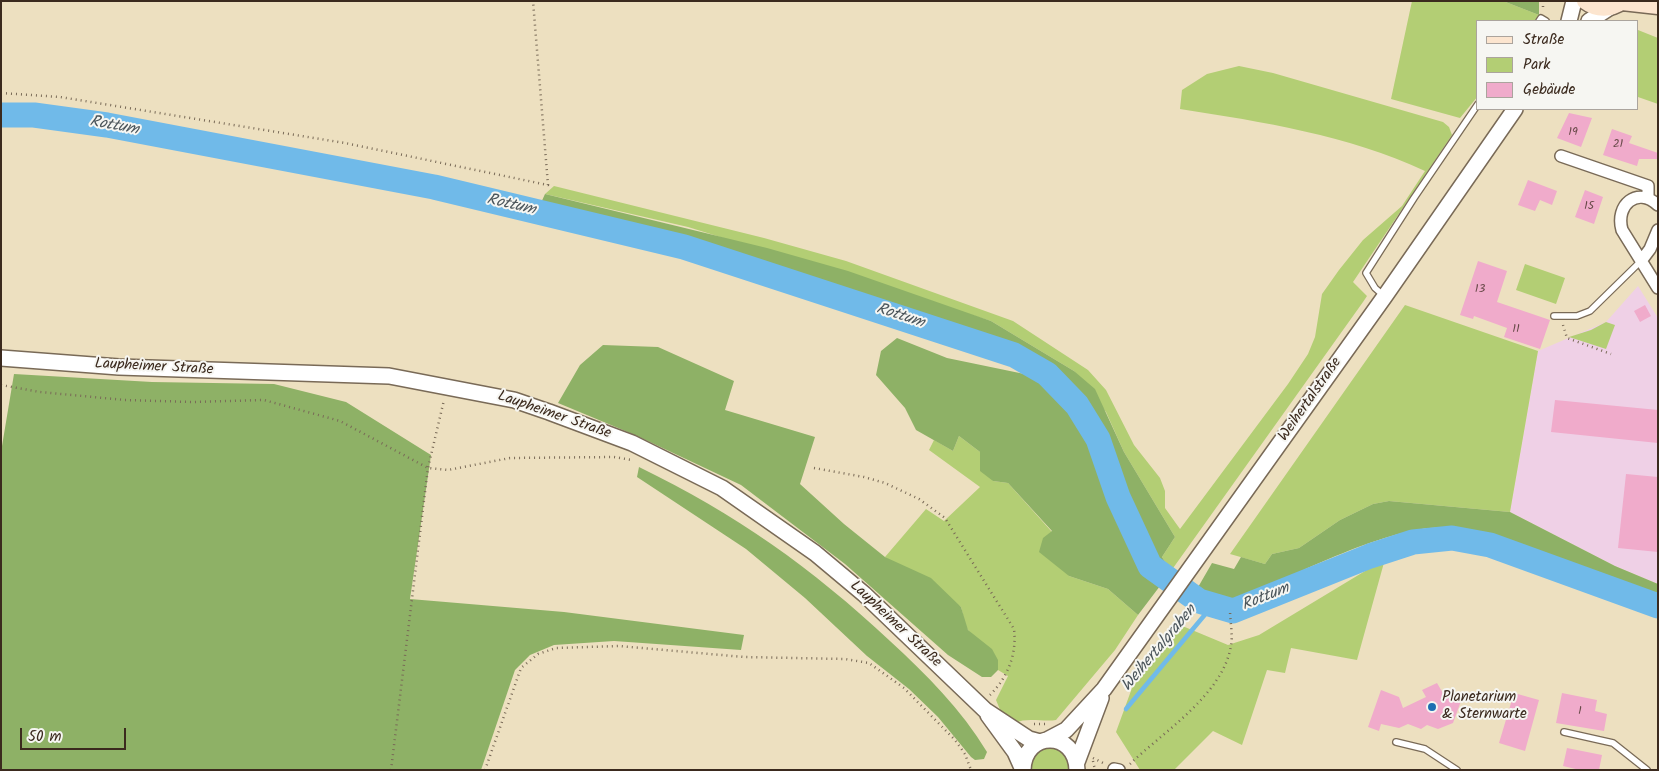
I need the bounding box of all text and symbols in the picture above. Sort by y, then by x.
legend [1476,20,1639,110]
text: Straße [1523,28,1564,52]
text: Park [1523,53,1550,77]
text: Gebäude [1523,78,1575,102]
water label: Rottum [88,113,140,141]
house number: 19 [1568,126,1578,140]
house number: 21 [1613,138,1623,152]
water label: Rottum [485,191,537,221]
house number: 15 [1584,200,1594,214]
house number: 13 [1475,283,1485,297]
water label: Rottum [874,300,926,334]
house number: 11 [1512,323,1520,337]
street label: Weihertalstraße [1276,355,1346,445]
street label: Laupheimer Straße [94,356,214,380]
street label: Laupheimer Straße [495,388,613,444]
street label: Laupheimer Straße [845,578,945,672]
water label: Rottum [1239,580,1293,616]
water label: Weihertalgraben [1118,602,1202,696]
place label: Planetarium & Sternwarte [1442,689,1527,724]
marker: Planetarium & Sternwarte [1426,701,1438,713]
house number: 1 [1578,705,1582,719]
scale bar [22,718,129,750]
text: 50 m [28,725,62,749]

